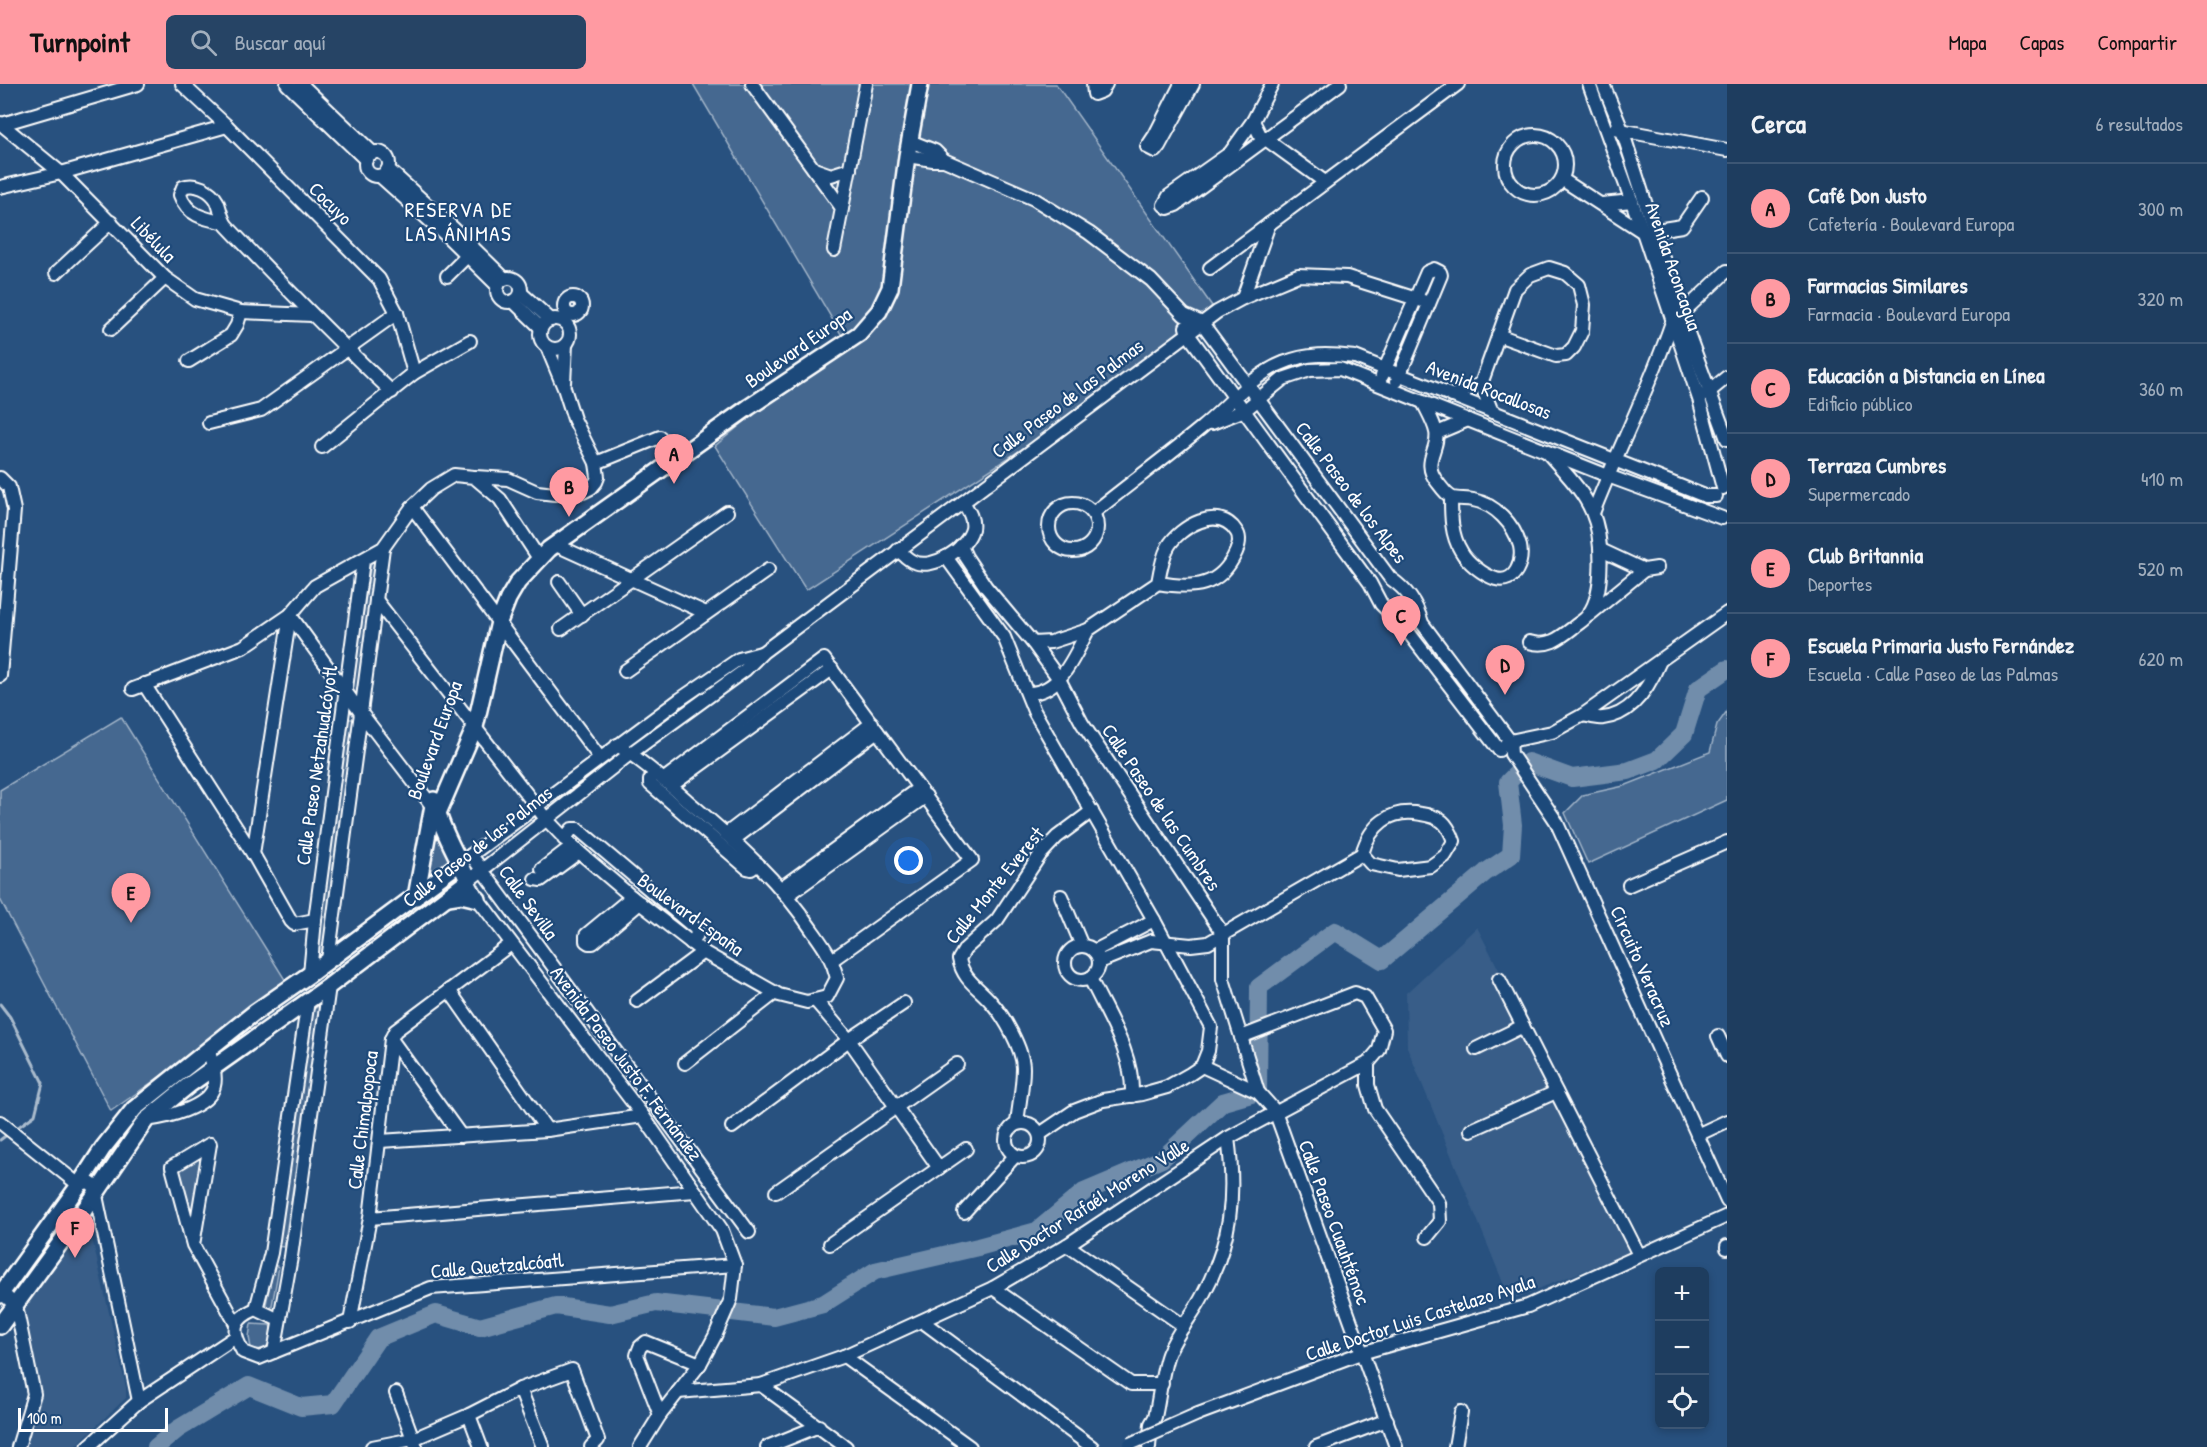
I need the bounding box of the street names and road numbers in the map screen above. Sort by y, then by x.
street label: Cocuyo [303,175,359,231]
street label: Avenida Aconcagua [1639,198,1709,334]
street label: Libélula [125,210,183,268]
street label: Boulevard Europa [739,300,857,394]
street label: Calle Paseo de las Palmas [986,332,1149,464]
street label: Avenida Rocallosas [1422,353,1556,425]
street label: Calle Paseo de los Alpes [1290,416,1414,569]
street label: Calle Paseo Netzahualcóyotl [289,663,344,867]
street label: Boulevard Europa [400,677,468,803]
street label: Calle Paseo de las Cumbres [1096,718,1228,896]
street label: Calle Paseo de las Palmas [396,779,558,913]
street label: Calle Monte Everest [938,820,1050,949]
street label: Calle Sevilla [493,859,565,945]
street label: Boulevard España [632,866,750,962]
street label: Circuito Veracruz [1604,901,1682,1031]
street label: Avenida Paseo Justo F. Fernández [545,960,710,1166]
street label: Calle Chimalpopoca [340,1049,384,1191]
street label: Calle Doctor Rafaél Moreno Valle [980,1131,1194,1279]
street label: Calle Paseo Cuauhtémoc [1293,1136,1377,1308]
street label: Calle Quetzalcóatl [429,1246,565,1284]
street label: Calle Doctor Luis Castelazo Ayala [1302,1267,1538,1367]

